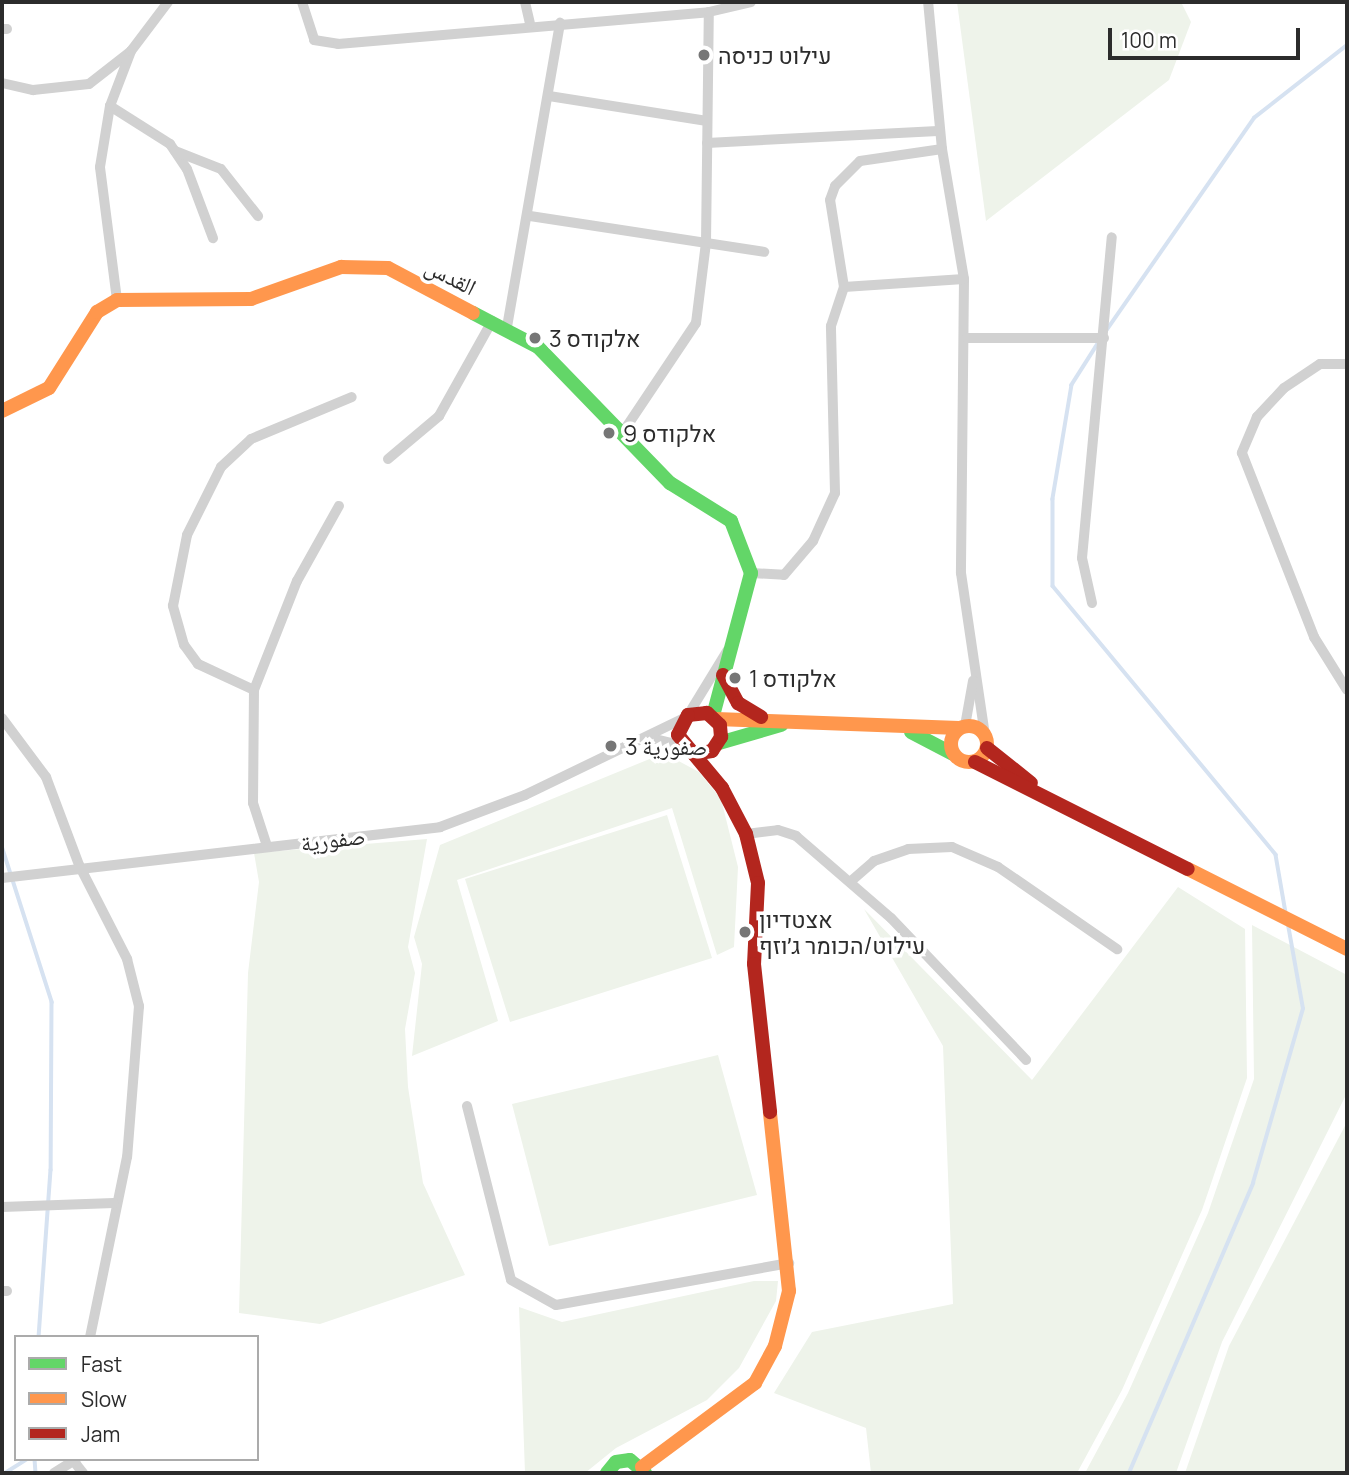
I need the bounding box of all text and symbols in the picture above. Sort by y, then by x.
scale bar [1111,14,1304,58]
text: 100 m [1121,26,1177,54]
place label: עילוט כניסה [718,41,831,69]
marker: עילוט כניסה [696,47,712,63]
street label: القدس [421,252,481,300]
place label: אלקודס 3 [549,324,641,352]
marker: אלקודס 3 [527,330,543,346]
place label: אלקודס 9 [623,419,716,447]
marker: אלקודס 9 [601,425,617,441]
place label: אלקודס 1 [749,664,837,692]
marker: אלקודס 1 [727,670,743,686]
place label: صفورية 3 [625,732,707,760]
marker: صفورية 3 [603,738,619,754]
street label: صفورية [299,821,367,857]
place label: אצטדיון עילוט/הכומר ג׳וזף [759,905,925,959]
marker: אצטדיון עילוט/הכומר ג׳וזף [737,924,753,940]
legend [14,1335,259,1461]
text: Fast [81,1350,122,1378]
text: Slow [81,1385,127,1413]
text: Jam [81,1420,120,1448]

